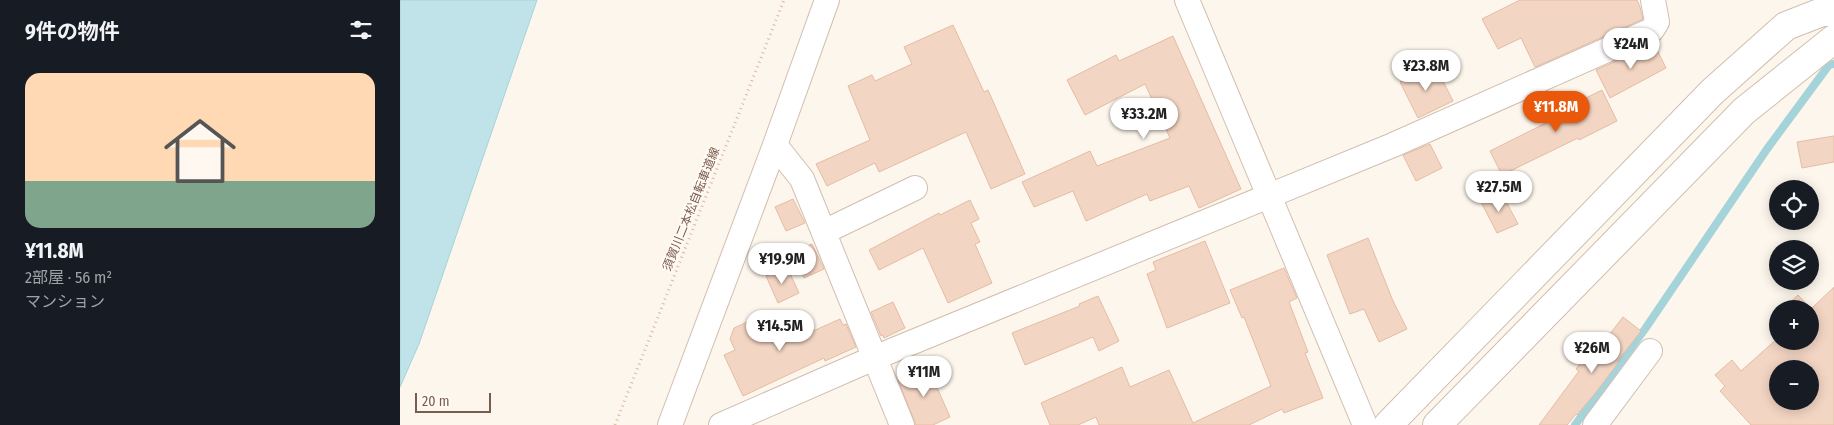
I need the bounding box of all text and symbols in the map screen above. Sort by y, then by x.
icon: filters [347,16,375,44]
text: 9件の物件 [25,19,120,45]
pin: ¥24M [1601,28,1661,70]
text: ¥24M [1614,34,1648,53]
pin: ¥23.8M [1385,49,1467,92]
text: ¥23.8M [1403,56,1449,75]
pin: ¥11.8M [1515,90,1597,133]
text: ¥11.8M [1534,97,1578,116]
pin: ¥33.2M [1103,98,1185,140]
text: ¥33.2M [1121,104,1167,123]
icon: home [155,106,245,196]
street label: 須賀川二本松自転車道線 [660,145,722,273]
pin: ¥27.5M [1458,170,1540,213]
text: ¥27.5M [1476,177,1522,196]
map controls [1769,180,1819,410]
button: locate [1769,180,1819,230]
text: ¥11.8M [25,238,84,264]
button: layers [1769,240,1819,290]
pin: ¥19.9M [741,242,823,285]
text: ¥19.9M [759,249,805,268]
text: 2部屋 · 56 m² [25,268,112,287]
text: マンション [25,292,105,311]
button: + [1769,300,1819,350]
pin: ¥14.5M [739,310,821,352]
text: ¥14.5M [757,316,803,335]
pin: ¥26M [1562,332,1622,374]
text: ¥26M [1574,338,1610,357]
pin: ¥11M [894,356,954,398]
button: − [1769,360,1819,410]
text: ¥11M [908,362,940,381]
scale bar [415,390,491,413]
text: 20 m [422,393,450,410]

